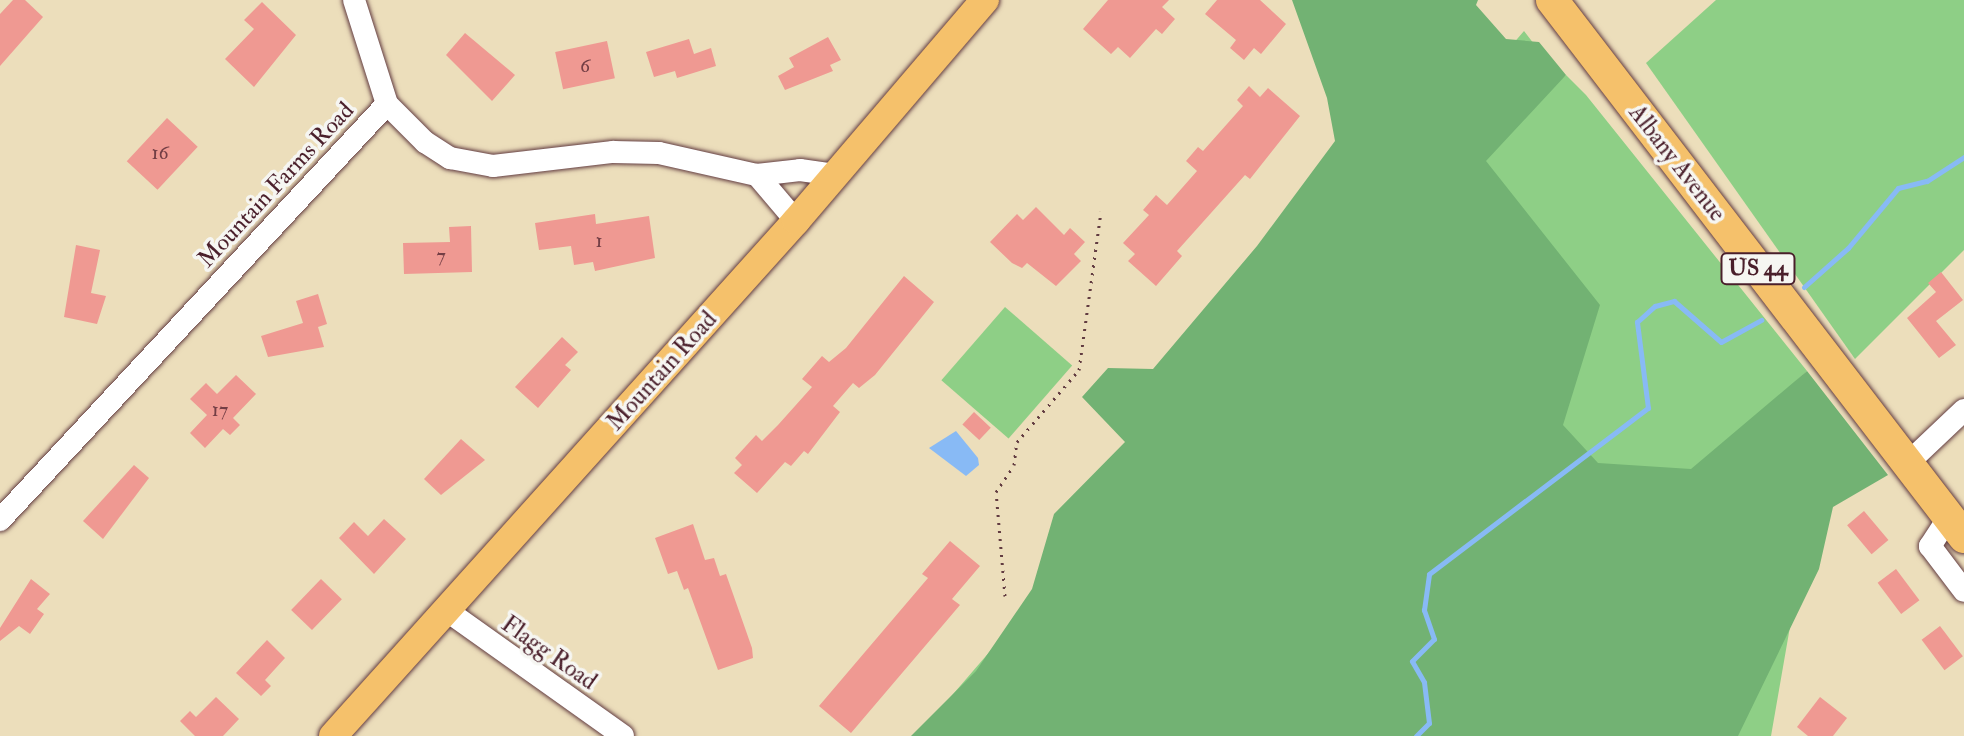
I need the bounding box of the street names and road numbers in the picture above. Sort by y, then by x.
street label: Mountain Farms Road [192,96,360,274]
street label: Albany Avenue [1623,99,1731,227]
road number: US 44 [1720,251,1796,287]
street label: Mountain Road [601,305,723,437]
street label: Flagg Road [496,610,602,696]

